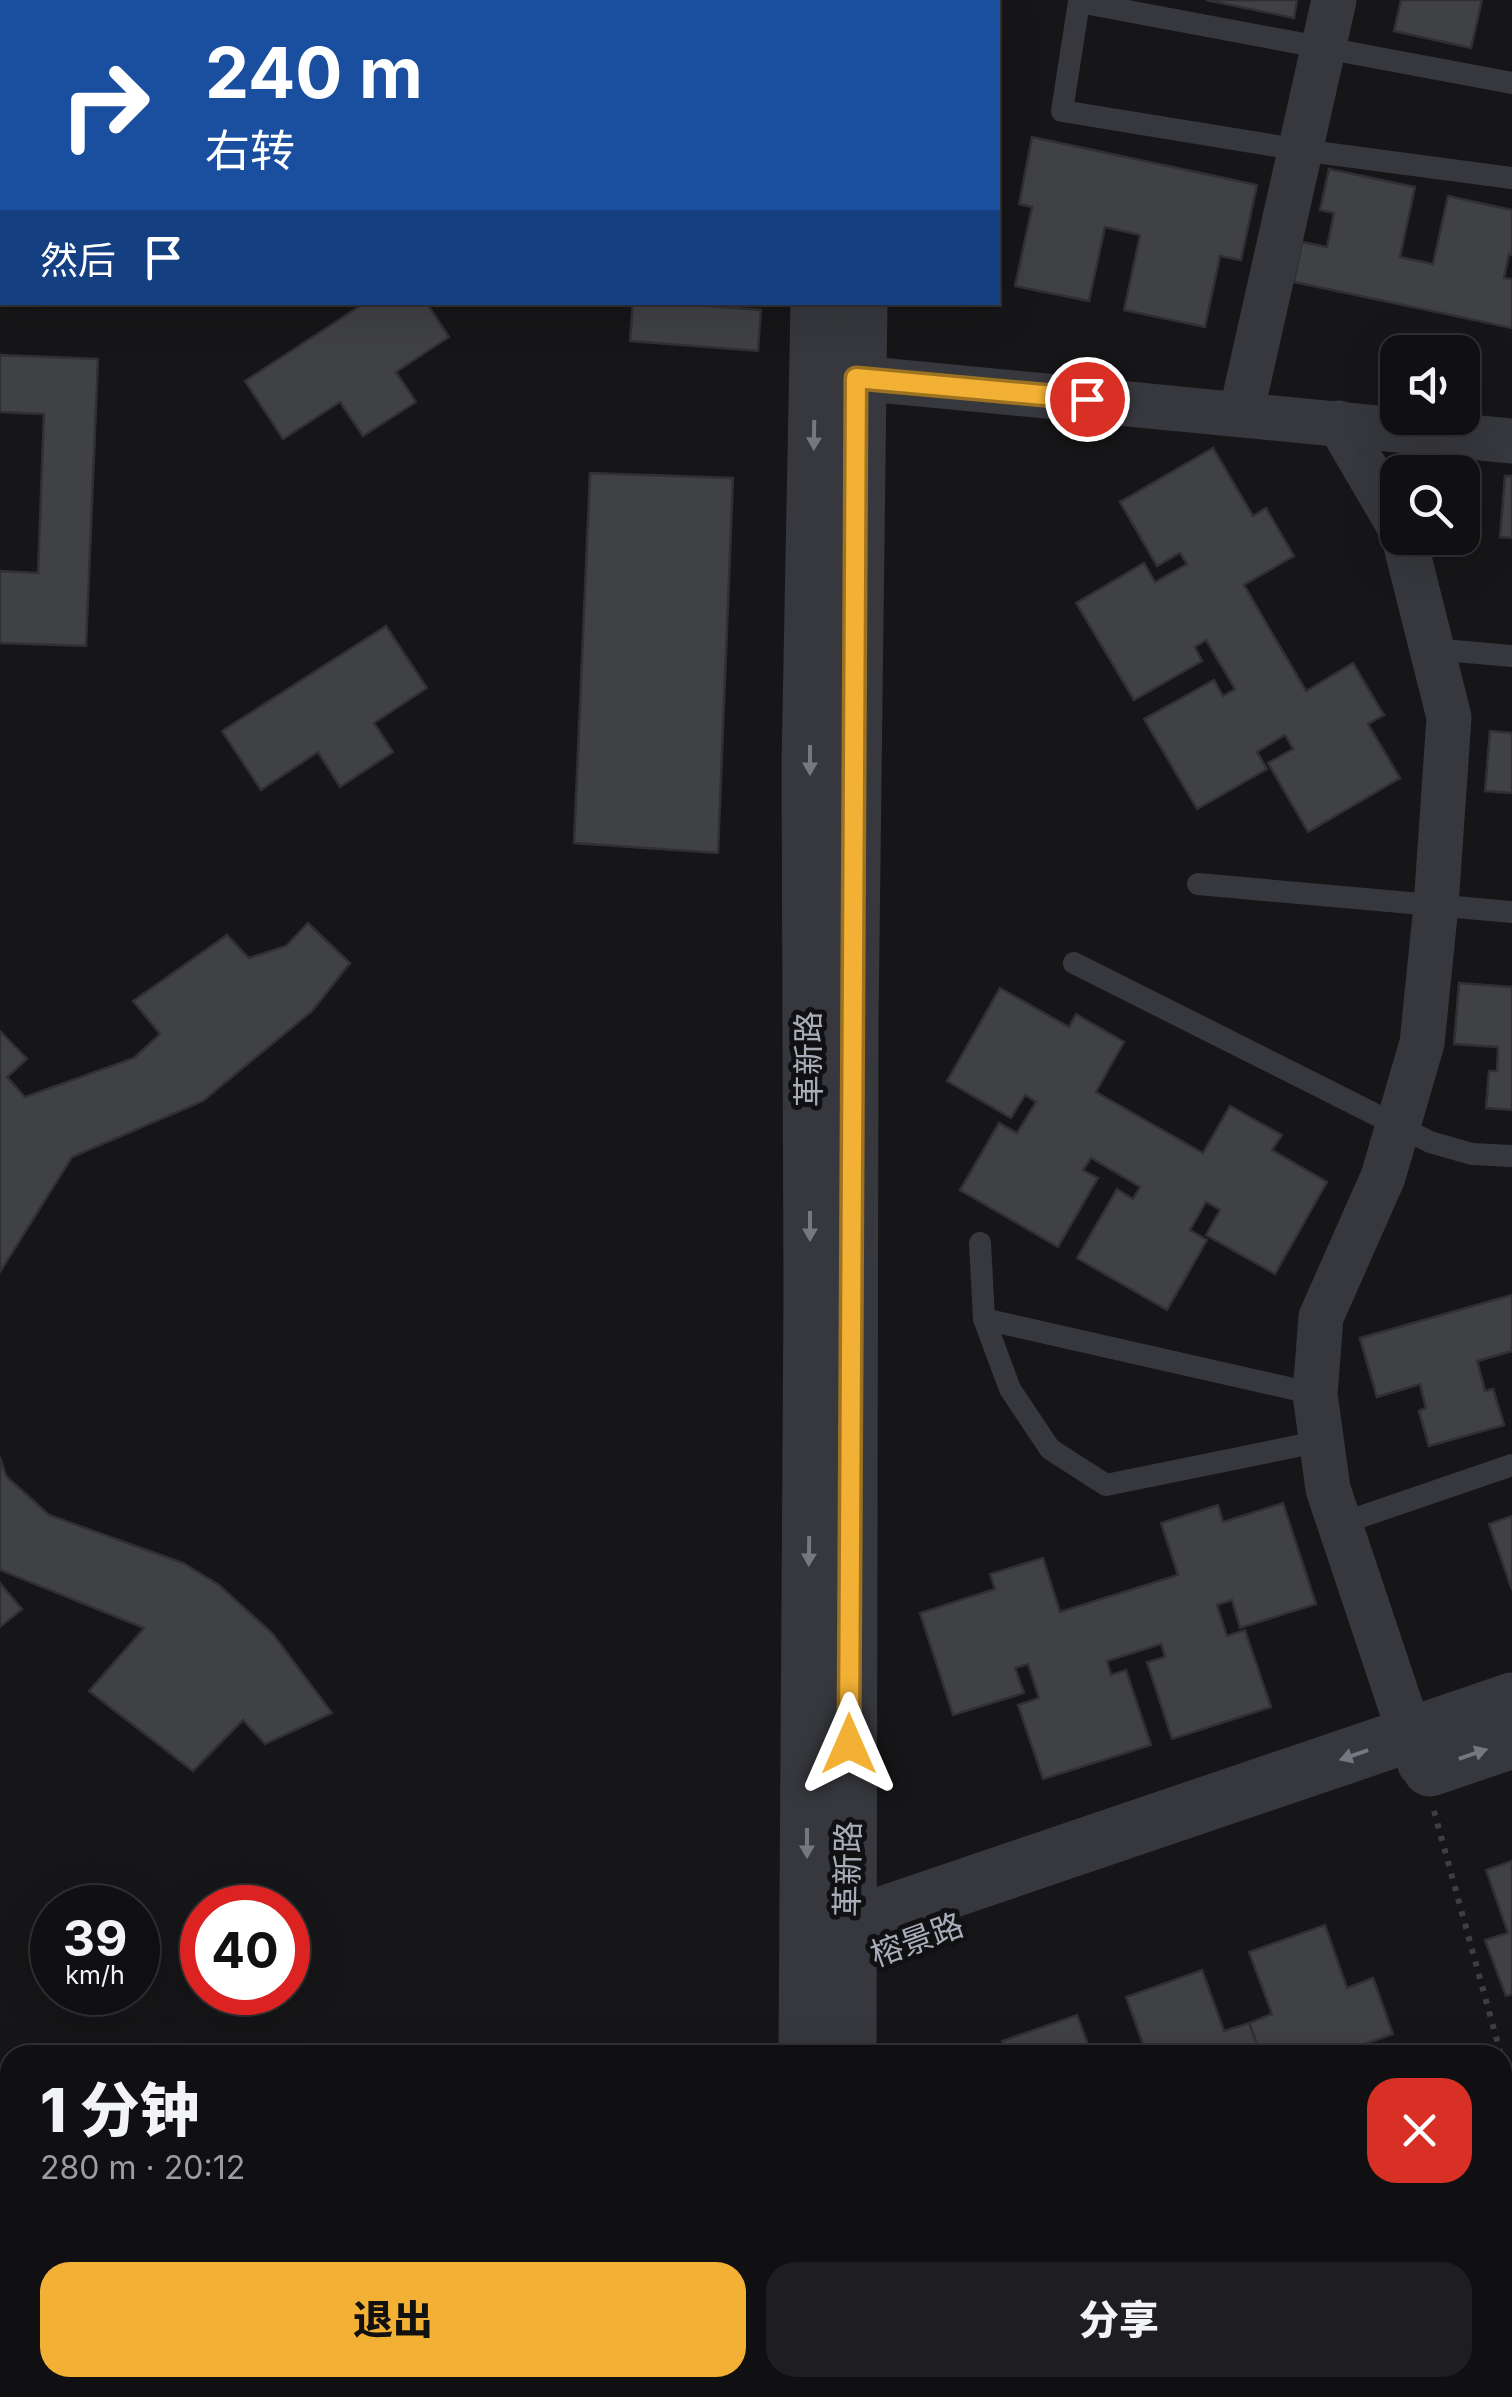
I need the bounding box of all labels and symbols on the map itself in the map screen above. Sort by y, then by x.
pin [1045,357,1130,442]
one-way arrow [806,419,822,451]
one-way arrow [801,744,817,776]
street label: 革新路 [789,1011,828,1107]
one-way arrow [802,1211,818,1243]
one-way arrow [801,1536,817,1568]
position arrow [797,1692,901,1796]
one-way arrow [1458,1746,1488,1761]
one-way arrow [1338,1749,1368,1764]
street label: 革新路 [827,1821,868,1917]
one-way arrow [799,1828,815,1860]
speed limit sign: 40 [180,1885,310,2015]
street label: 榕景路 [865,1905,969,1974]

